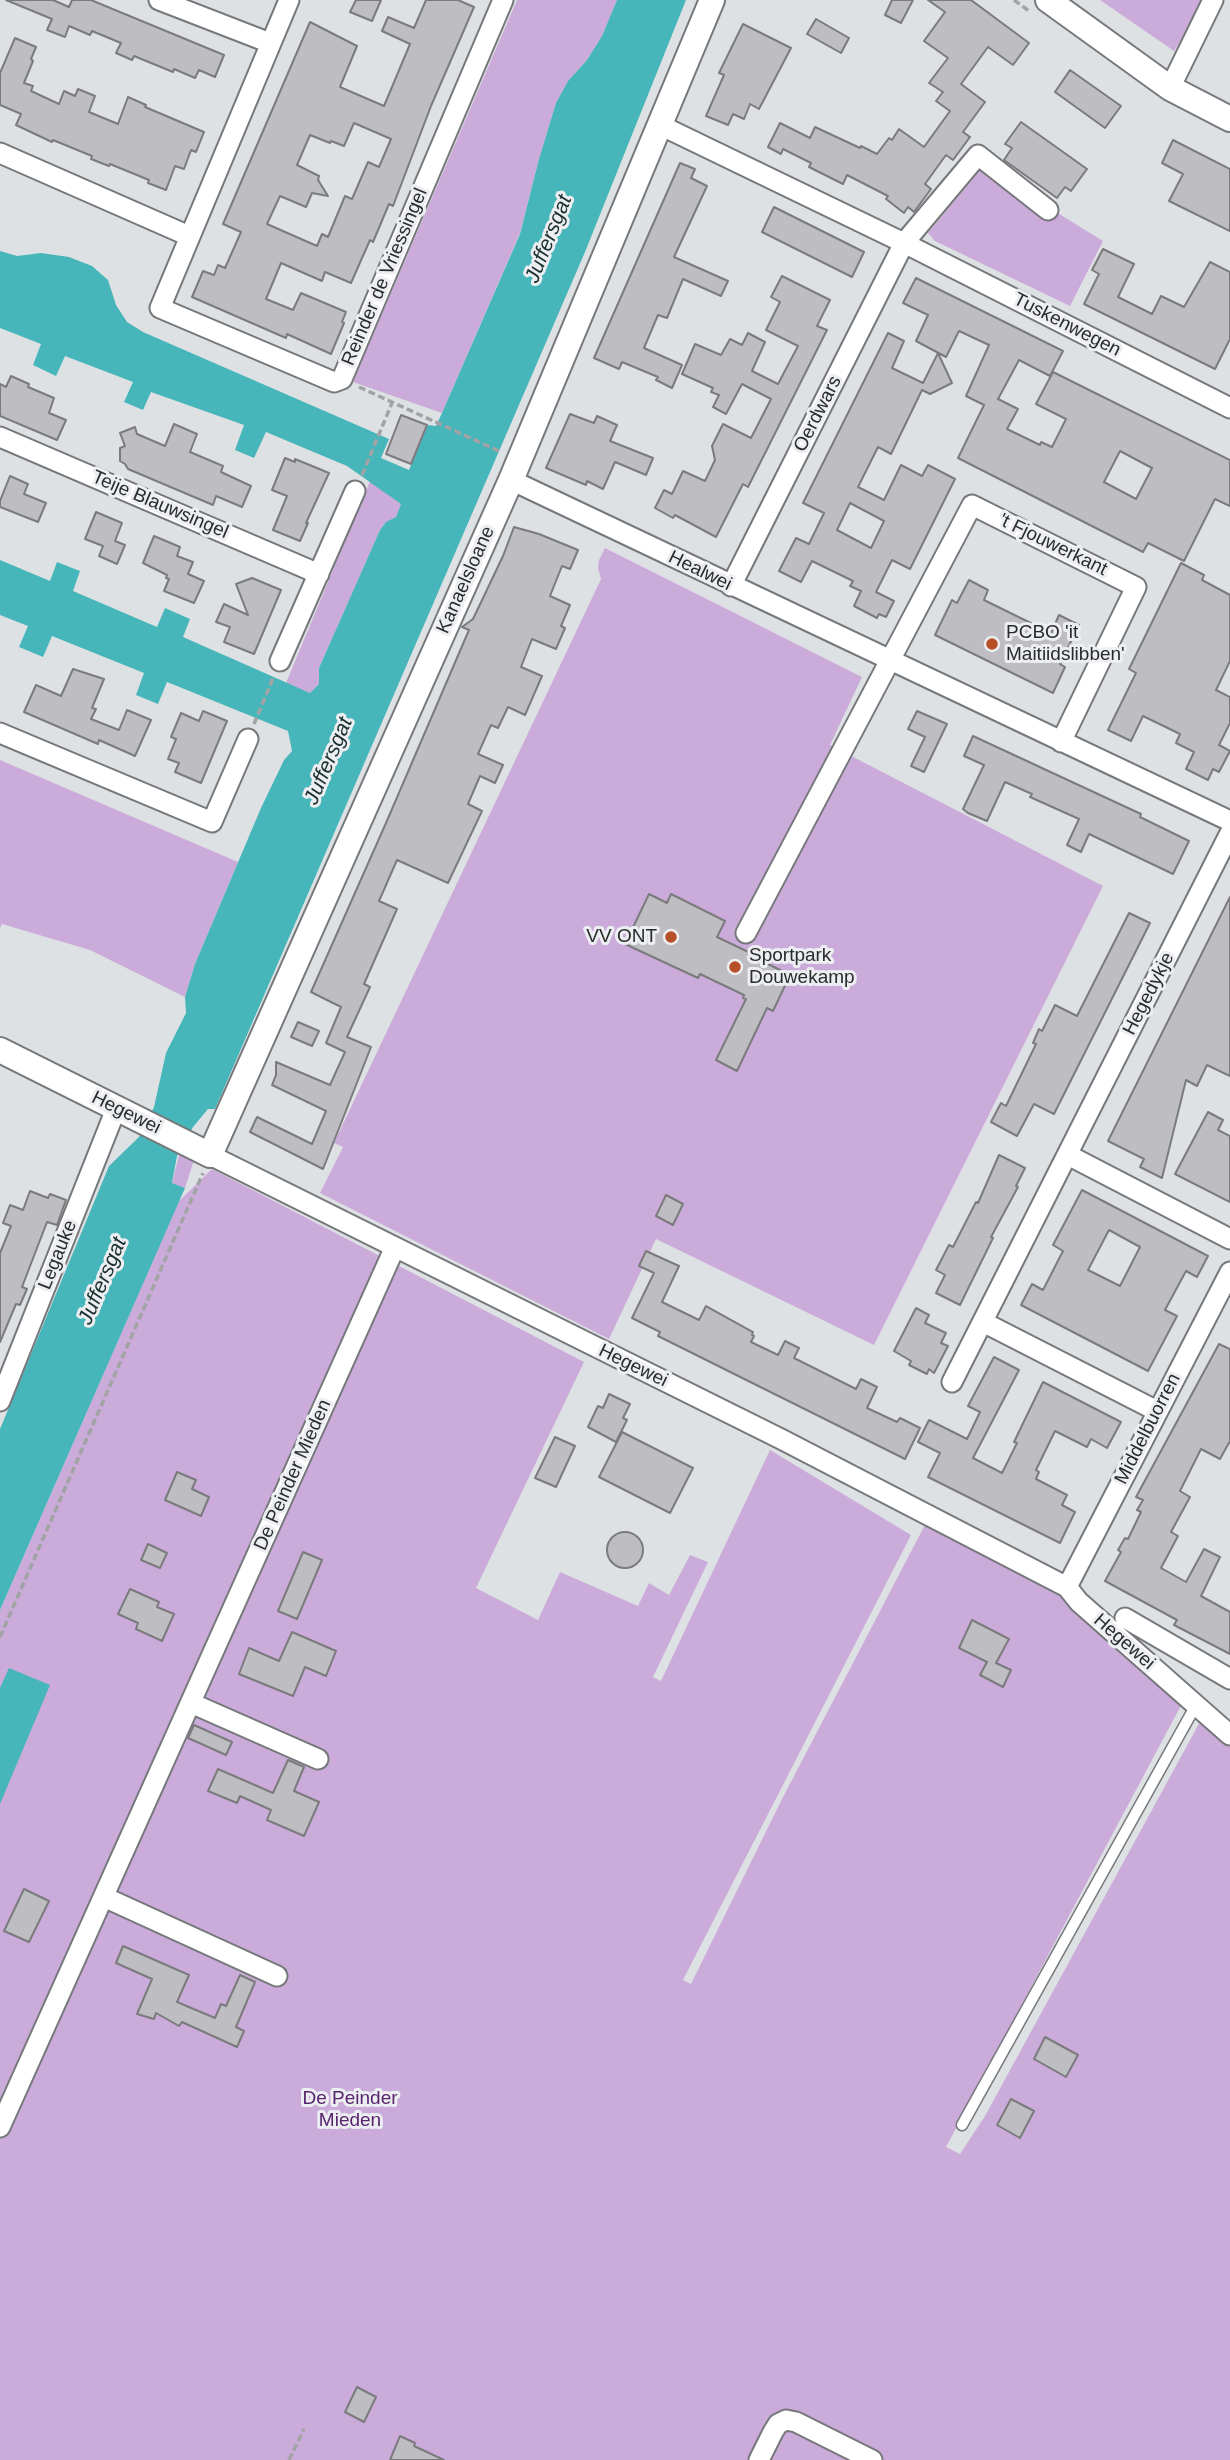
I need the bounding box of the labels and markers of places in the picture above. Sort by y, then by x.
place label: PCBO 'it Maitiidslibben' [1006,622,1125,666]
marker: PCBO 'it Maitiidslibben' [984,636,1000,652]
place label: VV ONT [586,926,657,948]
marker: VV ONT [663,929,679,945]
place label: Sportpark Douwekamp [749,945,855,989]
marker: Sportpark Douwekamp [727,959,743,975]

